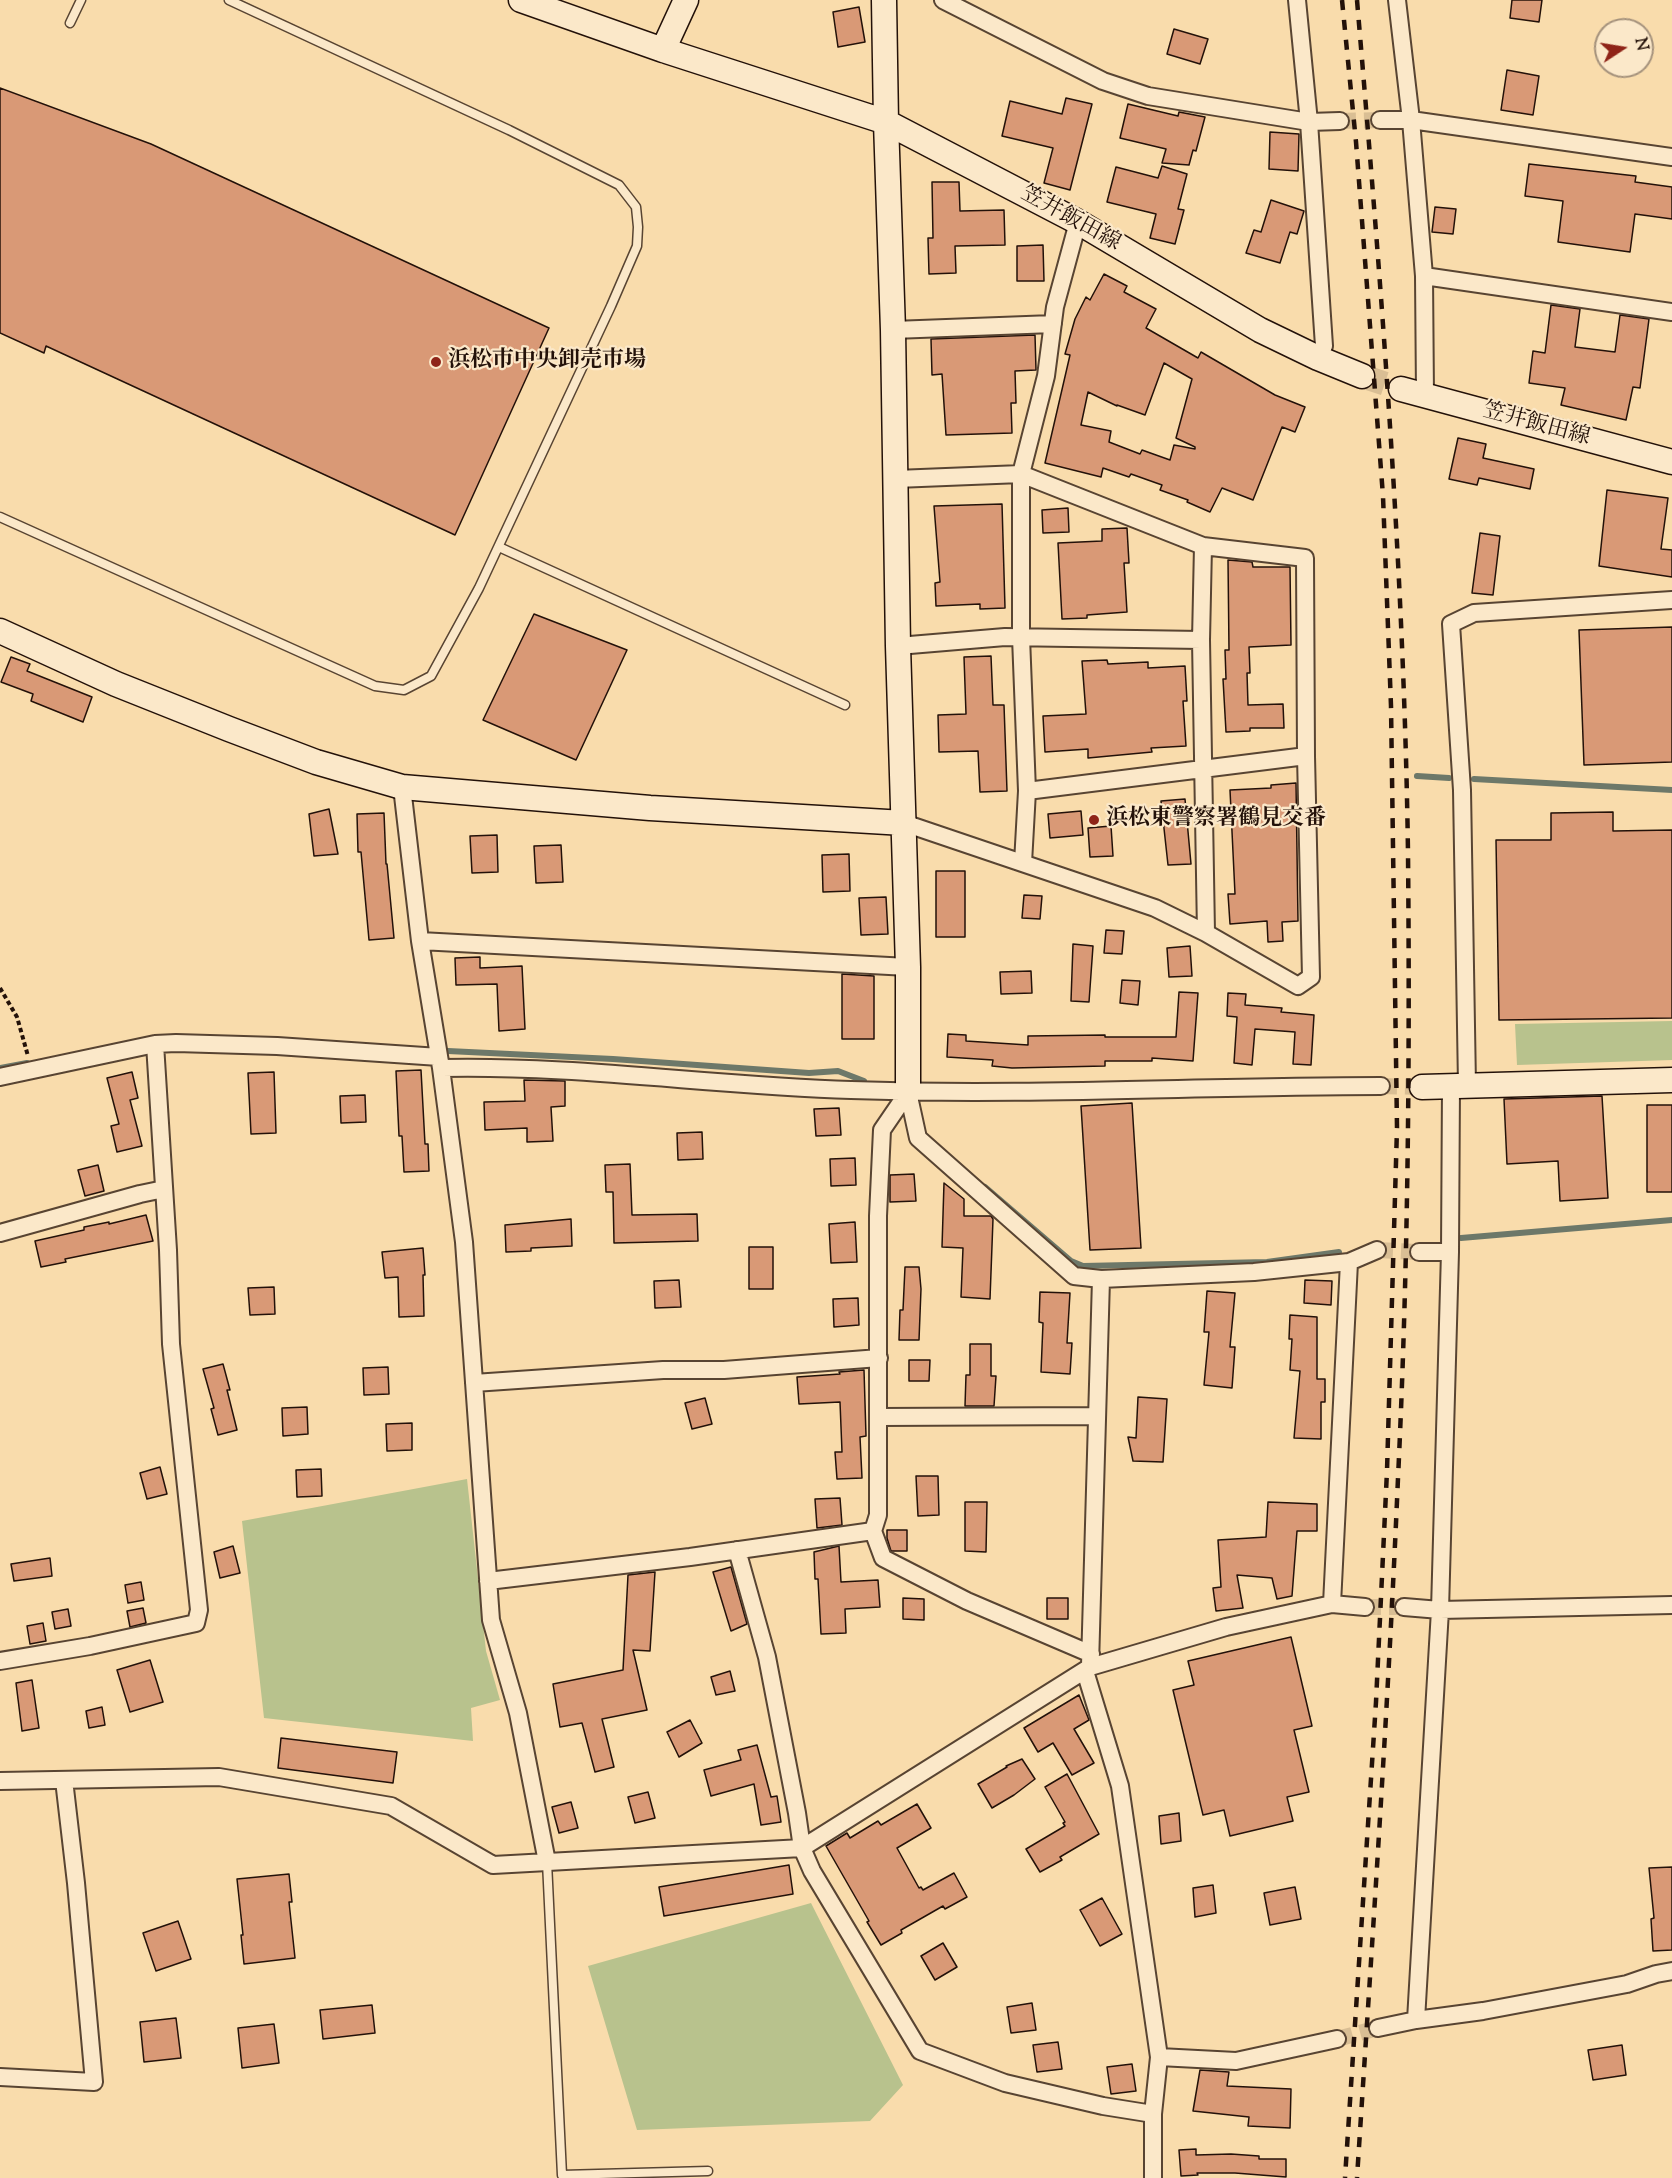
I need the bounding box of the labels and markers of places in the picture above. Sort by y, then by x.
place label: 浜松市中央卸売市場 [448,349,646,375]
marker: 浜松市中央卸売市場 [429,355,443,369]
place label: 浜松東警察署鶴見交番 [1106,807,1326,833]
marker: 浜松東警察署鶴見交番 [1087,813,1101,827]

